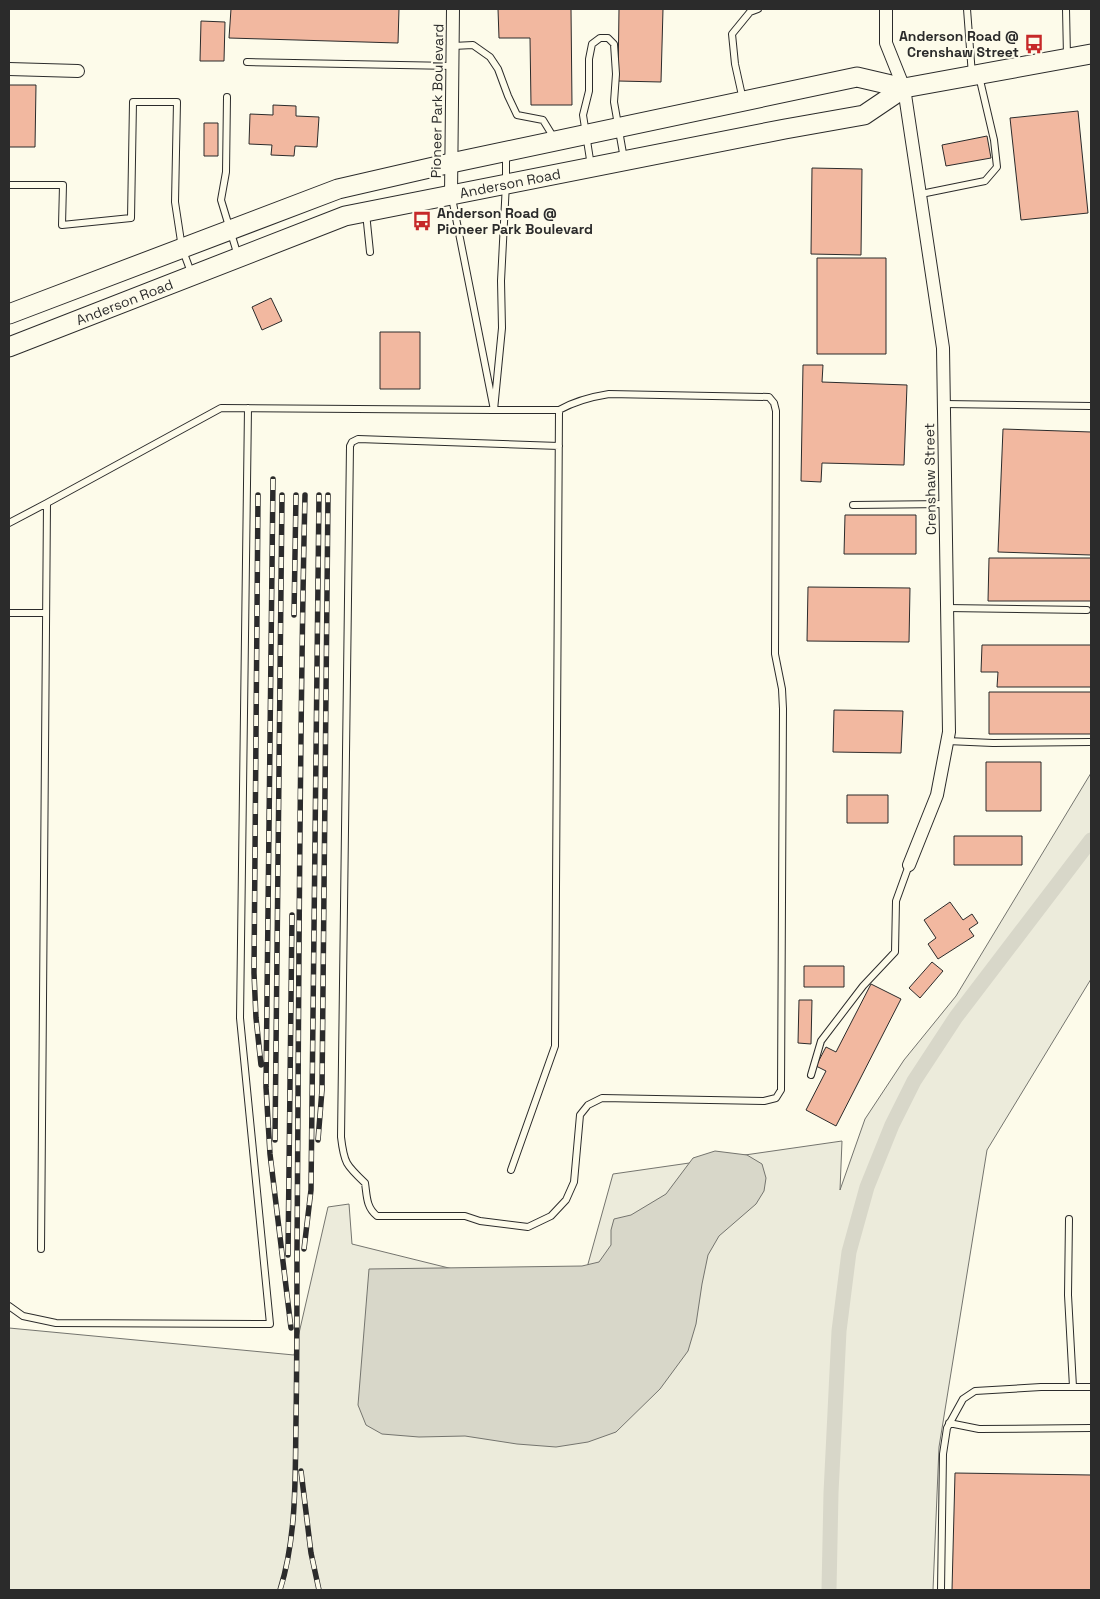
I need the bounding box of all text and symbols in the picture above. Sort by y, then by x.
street label: Pioneer Park Boulevard [427,24,447,178]
place label: Anderson Road @ Crenshaw Street [899,27,1019,61]
bus stop icon: Anderson Road @ Crenshaw Street [1023,33,1045,55]
street label: Anderson Road [458,165,562,202]
place label: Anderson Road @ Pioneer Park Boulevard [437,204,593,238]
bus stop icon: Anderson Road @ Pioneer Park Boulevard [411,210,433,232]
street label: Anderson Road [73,275,176,329]
street label: Crenshaw Street [920,423,940,535]

